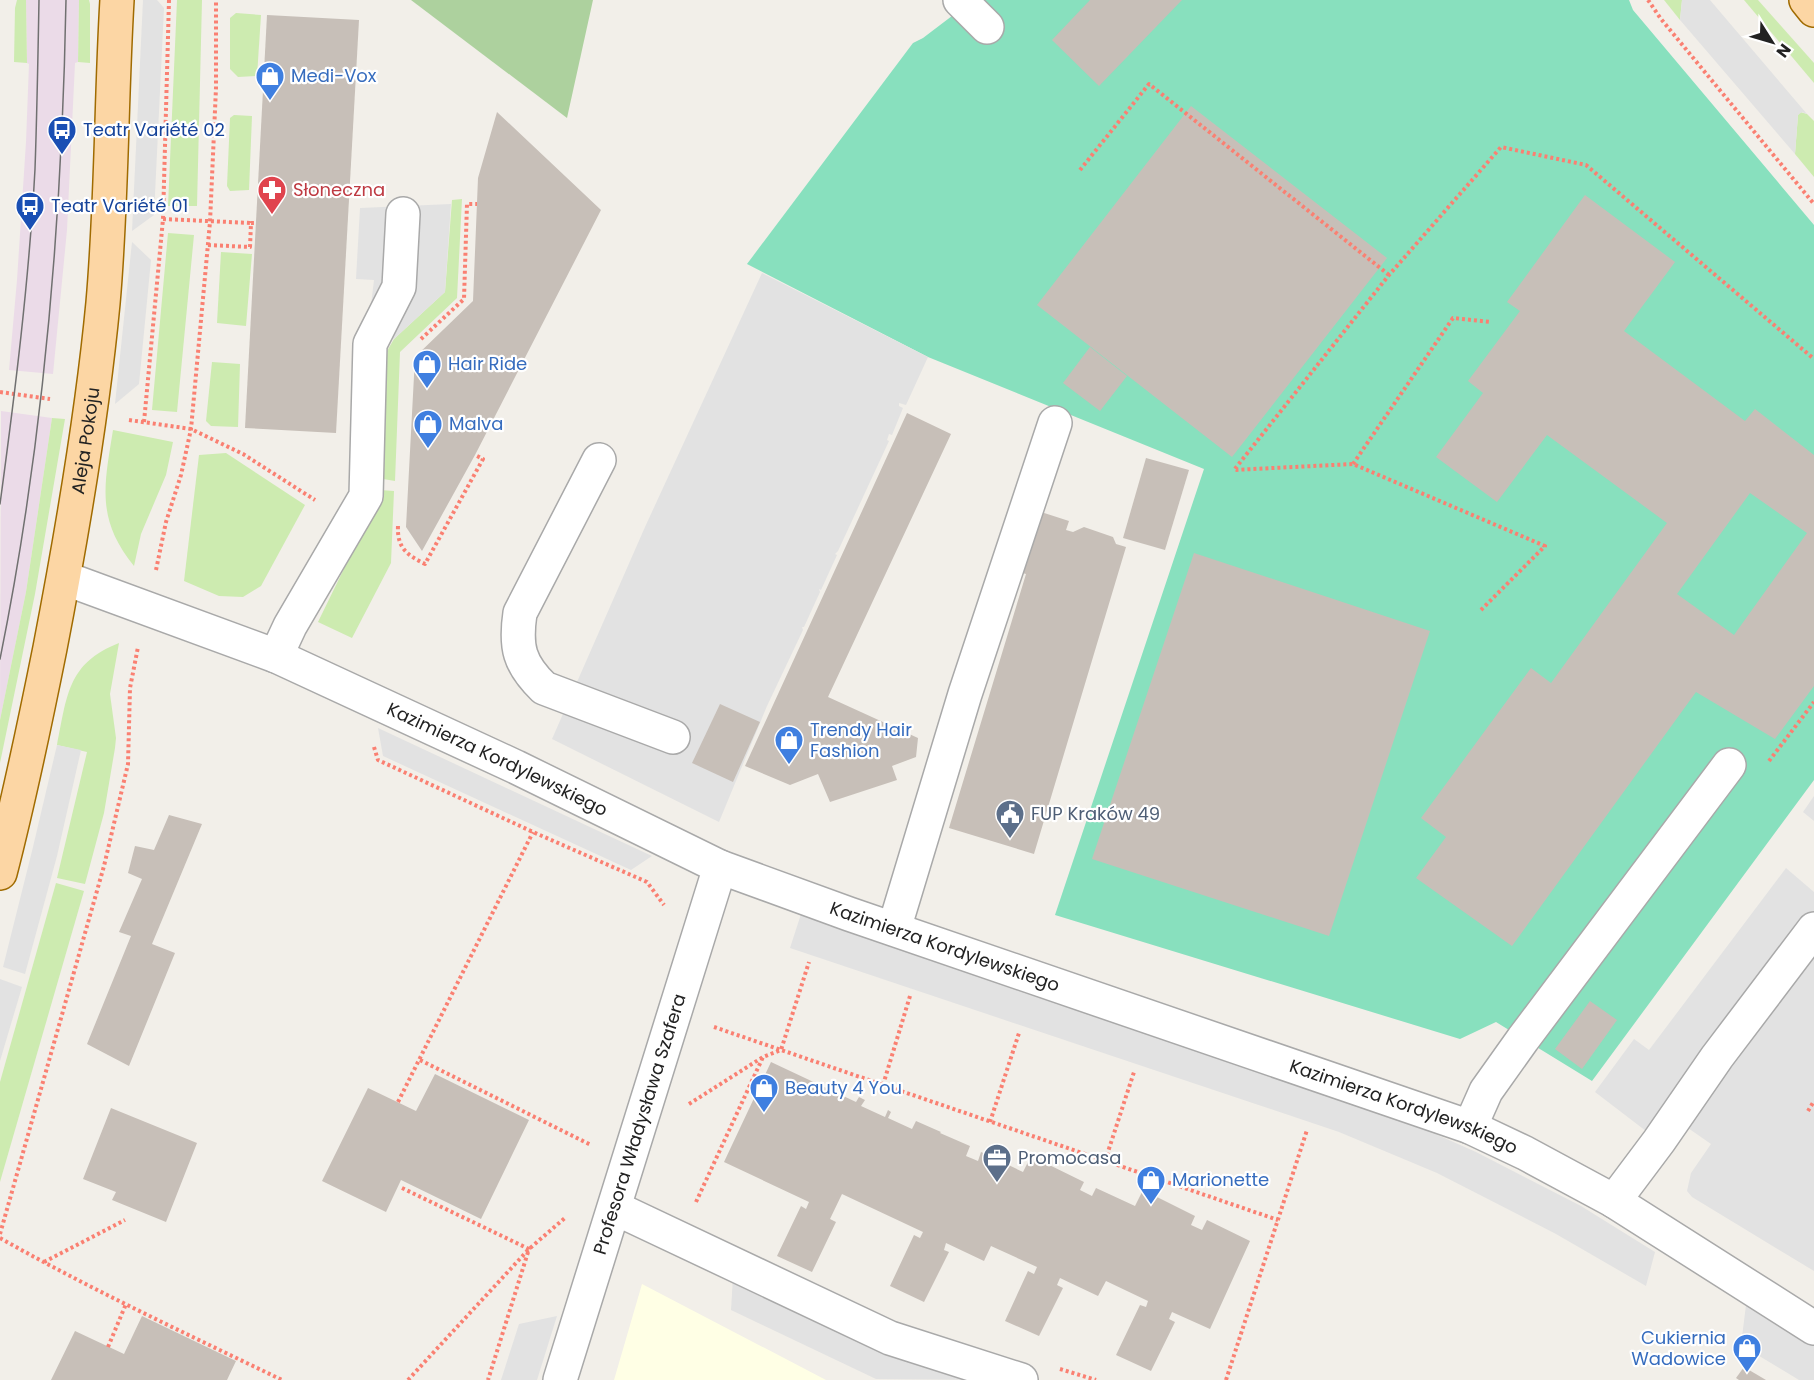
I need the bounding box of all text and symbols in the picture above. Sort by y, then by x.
north arrow [1742,12,1802,72]
text: N [1771,39,1796,62]
shop icon: Medi-Vox [254,60,286,102]
place label: Medi-Vox [291,63,377,88]
bus stop icon: Teatr Variété 02 [46,114,78,156]
place label: Teatr Variété 02 [83,117,225,142]
pharmacy icon: Słoneczna [256,174,288,216]
place label: Słoneczna [293,177,385,202]
bus stop icon: Teatr Variété 01 [14,190,46,232]
place label: Teatr Variété 01 [51,193,188,218]
shop icon: Hair Ride [411,348,443,390]
place label: Hair Ride [448,351,527,376]
street label: Aleja Pokoju [65,385,105,496]
shop icon: Malva [412,408,444,450]
place label: Malva [449,411,503,436]
street label: Kazimierza Kordylewskiego [383,696,612,822]
place label: Trendy Hair Fashion [810,717,912,763]
shop icon: Trendy Hair Fashion [773,724,805,766]
public building icon: FUP Kraków 49 [994,798,1026,840]
place label: FUP Kraków 49 [1031,801,1160,826]
street label: Kazimierza Kordylewskiego [827,895,1063,997]
street label: Profesora Władysława Szafera [587,991,692,1257]
street label: Kazimierza Kordylewskiego [1286,1053,1522,1160]
shop icon: Beauty 4 You [748,1072,780,1114]
place label: Beauty 4 You [785,1075,902,1100]
office icon: Promocasa [981,1142,1013,1184]
place label: Promocasa [1018,1145,1121,1170]
shop icon: Marionette [1135,1164,1167,1206]
place label: Marionette [1172,1167,1269,1192]
place label: Cukiernia Wadowice [1631,1325,1726,1371]
shop icon: Cukiernia Wadowice [1731,1332,1763,1374]

